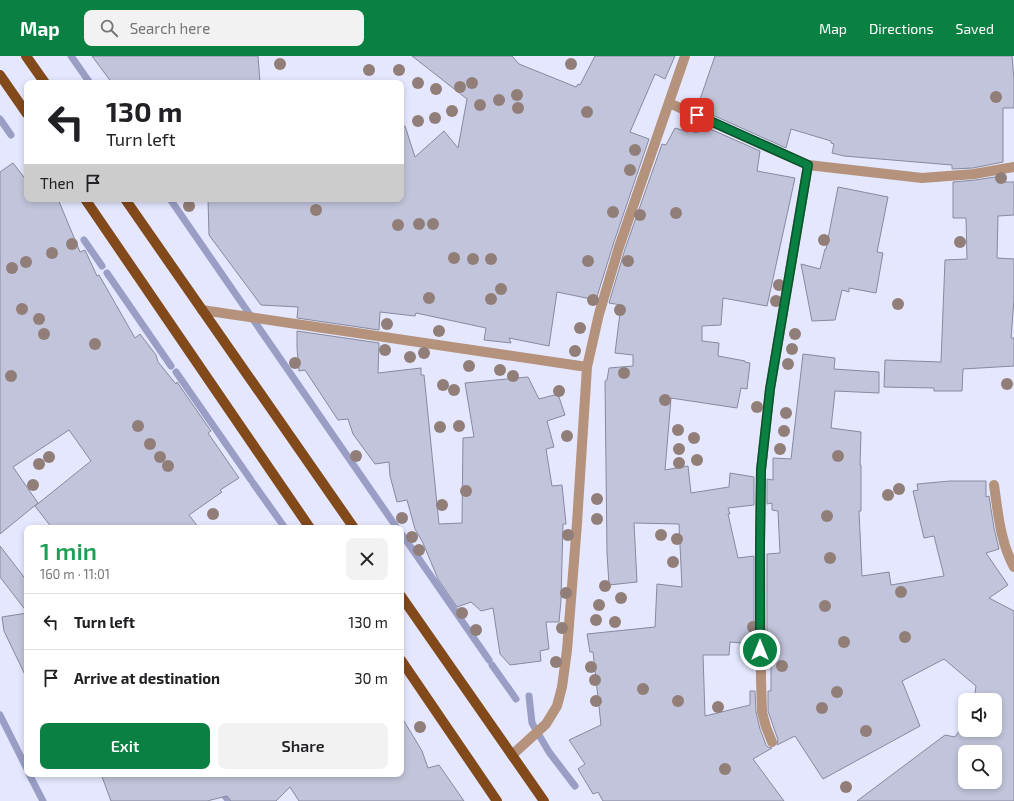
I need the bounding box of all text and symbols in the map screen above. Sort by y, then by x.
search box [84,10,364,46]
text: Map [20,17,60,40]
icon: search [98,17,120,39]
text: Search here [130,19,210,37]
text: Map [819,20,847,37]
text: Directions [869,20,934,37]
text: Saved [956,20,994,37]
text: 130 m [106,94,182,128]
icon: left [40,96,92,148]
pin [680,98,714,132]
icon: arrive [686,104,708,126]
text: Turn left [106,128,176,150]
icon: arrive [82,172,104,194]
text: Then [40,174,74,192]
text: 1 min [40,536,97,565]
button: close [346,538,388,580]
text: 160 m · 11:01 [40,566,110,582]
icon: left [40,611,62,633]
text: Turn left [74,613,135,631]
text: 130 m [348,613,388,631]
position arrow [739,629,781,671]
icon: arrive [40,667,62,689]
text: Arrive at destination [74,669,220,687]
text: 30 m [354,669,388,687]
map controls [958,693,1002,789]
button: sound [958,693,1002,737]
button: Exit [40,723,210,769]
button: Share [218,723,388,769]
button: search [958,745,1002,789]

